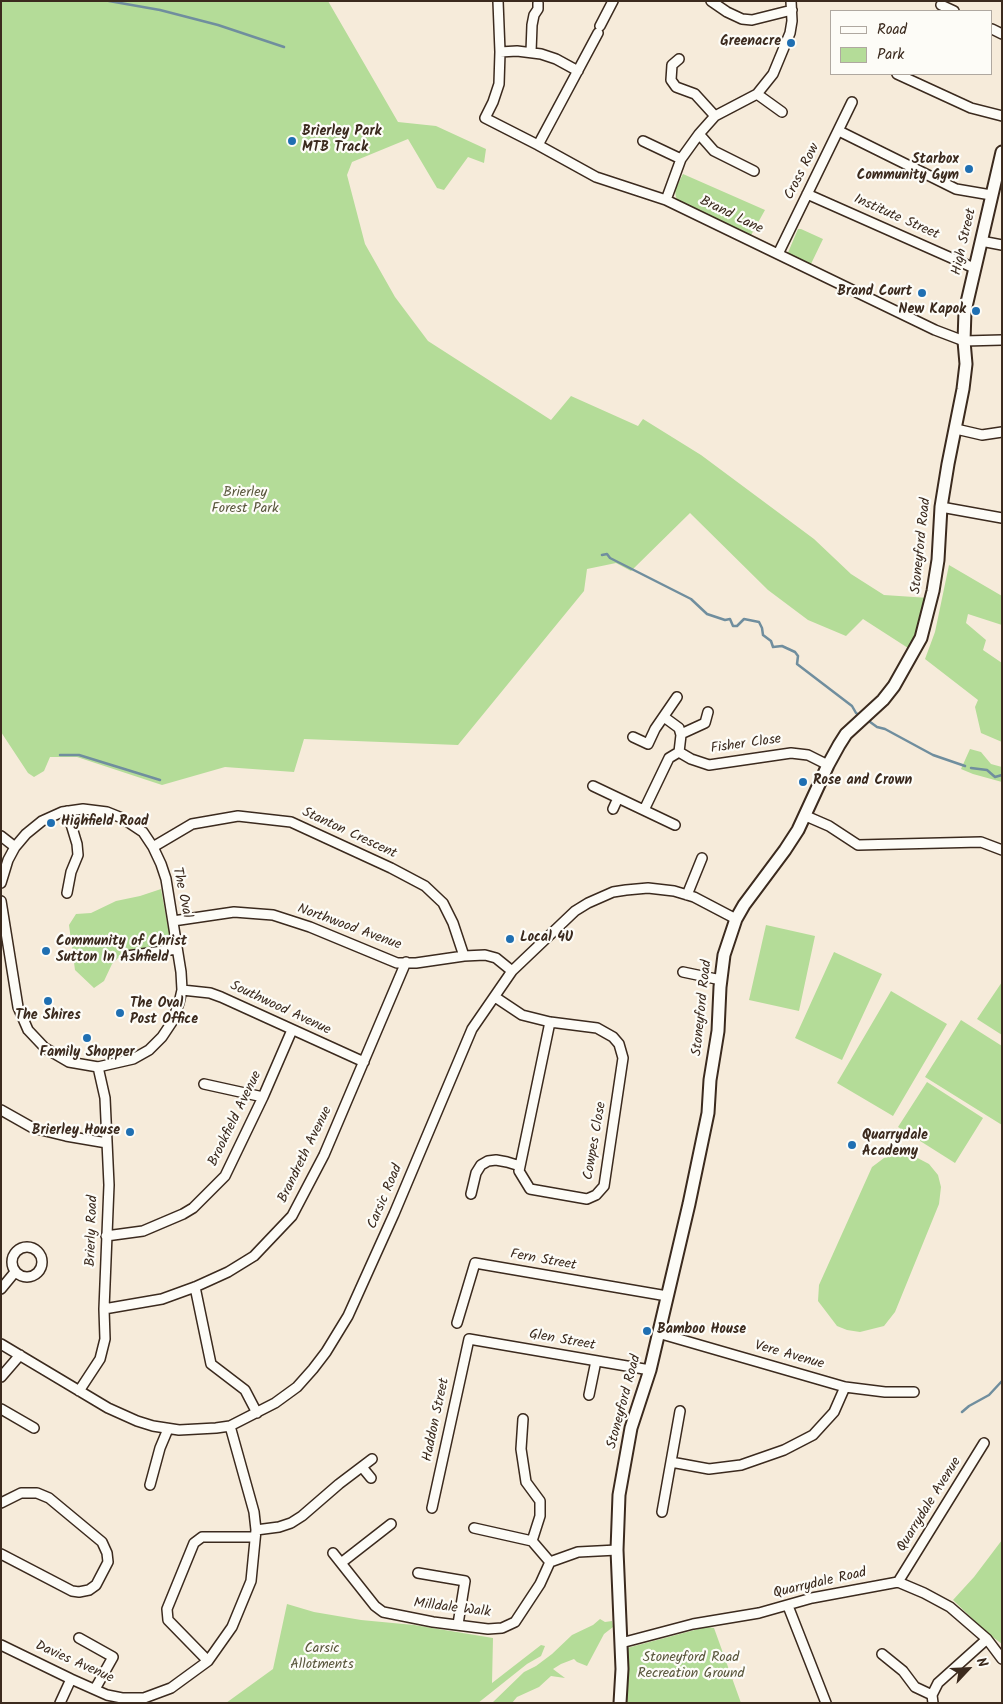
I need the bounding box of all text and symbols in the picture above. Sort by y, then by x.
legend [830,10,993,75]
text: Road [877,18,907,42]
place label: Greenacre [720,35,781,51]
marker: Greenacre [785,37,797,49]
text: Park [877,43,904,67]
place label: Brierley Park MTB Track [302,125,381,158]
marker: Brierley Park MTB Track [286,135,298,147]
street label: Cross Row [782,141,824,203]
place label: Starbox Community Gym [857,153,959,186]
marker: Starbox Community Gym [963,163,975,175]
street label: Institute Street [851,192,941,244]
street label: Brand Lane [697,194,765,238]
street label: High Street [949,207,981,277]
place label: Brand Court [837,285,912,301]
marker: Brand Court [916,287,928,299]
place label: New Kapok [899,303,966,319]
marker: New Kapok [970,305,982,317]
park label: Brierley Forest Park [212,486,278,518]
street label: Stoneyford Road [909,497,935,595]
street label: Fisher Close [710,732,782,758]
place label: Rose and Crown [813,774,912,790]
marker: Rose and Crown [797,776,809,788]
street label: Stanton Crescent [299,805,399,863]
place label: Highfield Road [61,815,149,831]
marker: Highfield Road [45,817,57,829]
street label: The Oval [167,866,195,920]
street label: Northwood Avenue [295,901,403,955]
place label: Local 4U [520,931,573,947]
marker: Local 4U [504,933,516,945]
place label: Community of Christ Sutton In Ashfield [56,935,187,968]
marker: Community of Christ Sutton In Ashfield [40,945,52,957]
street label: Stoneyford Road [690,959,716,1057]
street label: Southwood Avenue [227,978,333,1040]
marker: The Shires [42,995,54,1007]
place label: The Oval Post Office [130,997,198,1030]
marker: The Oval Post Office [114,1007,126,1019]
place label: The Shires [15,1009,81,1025]
marker: Family Shopper [81,1032,93,1044]
place label: Family Shopper [39,1046,135,1062]
street label: Brookfield Avenue [206,1069,266,1169]
street label: Cowpes Close [581,1101,611,1181]
street label: Brandreth Avenue [275,1104,337,1206]
place label: Brierley House [32,1124,120,1140]
marker: Brierley House [124,1126,136,1138]
place label: Quarrydale Academy [862,1129,928,1162]
marker: Quarrydale Academy [846,1139,858,1151]
street label: Carsic Road [365,1162,407,1232]
street label: Brierly Road [83,1195,103,1267]
street label: Fern Street [509,1247,577,1275]
place label: Bamboo House [657,1323,746,1339]
marker: Bamboo House [641,1325,653,1337]
street label: Glen Street [528,1327,596,1355]
street label: Vere Avenue [752,1338,826,1374]
street label: Stoneyford Road [604,1353,646,1451]
street label: Haddon Street [420,1377,454,1463]
street label: Quarrydale Avenue [894,1455,966,1555]
street label: Quarrydale Road [772,1565,868,1603]
street label: Milldale Walk [412,1596,492,1622]
street label: Davies Avenue [32,1638,116,1688]
park label: Carsic Allotments [290,1642,354,1674]
north arrow [943,1644,993,1694]
park label: Stoneyford Road Recreation Ground [637,1651,745,1684]
text: N [970,1654,993,1671]

